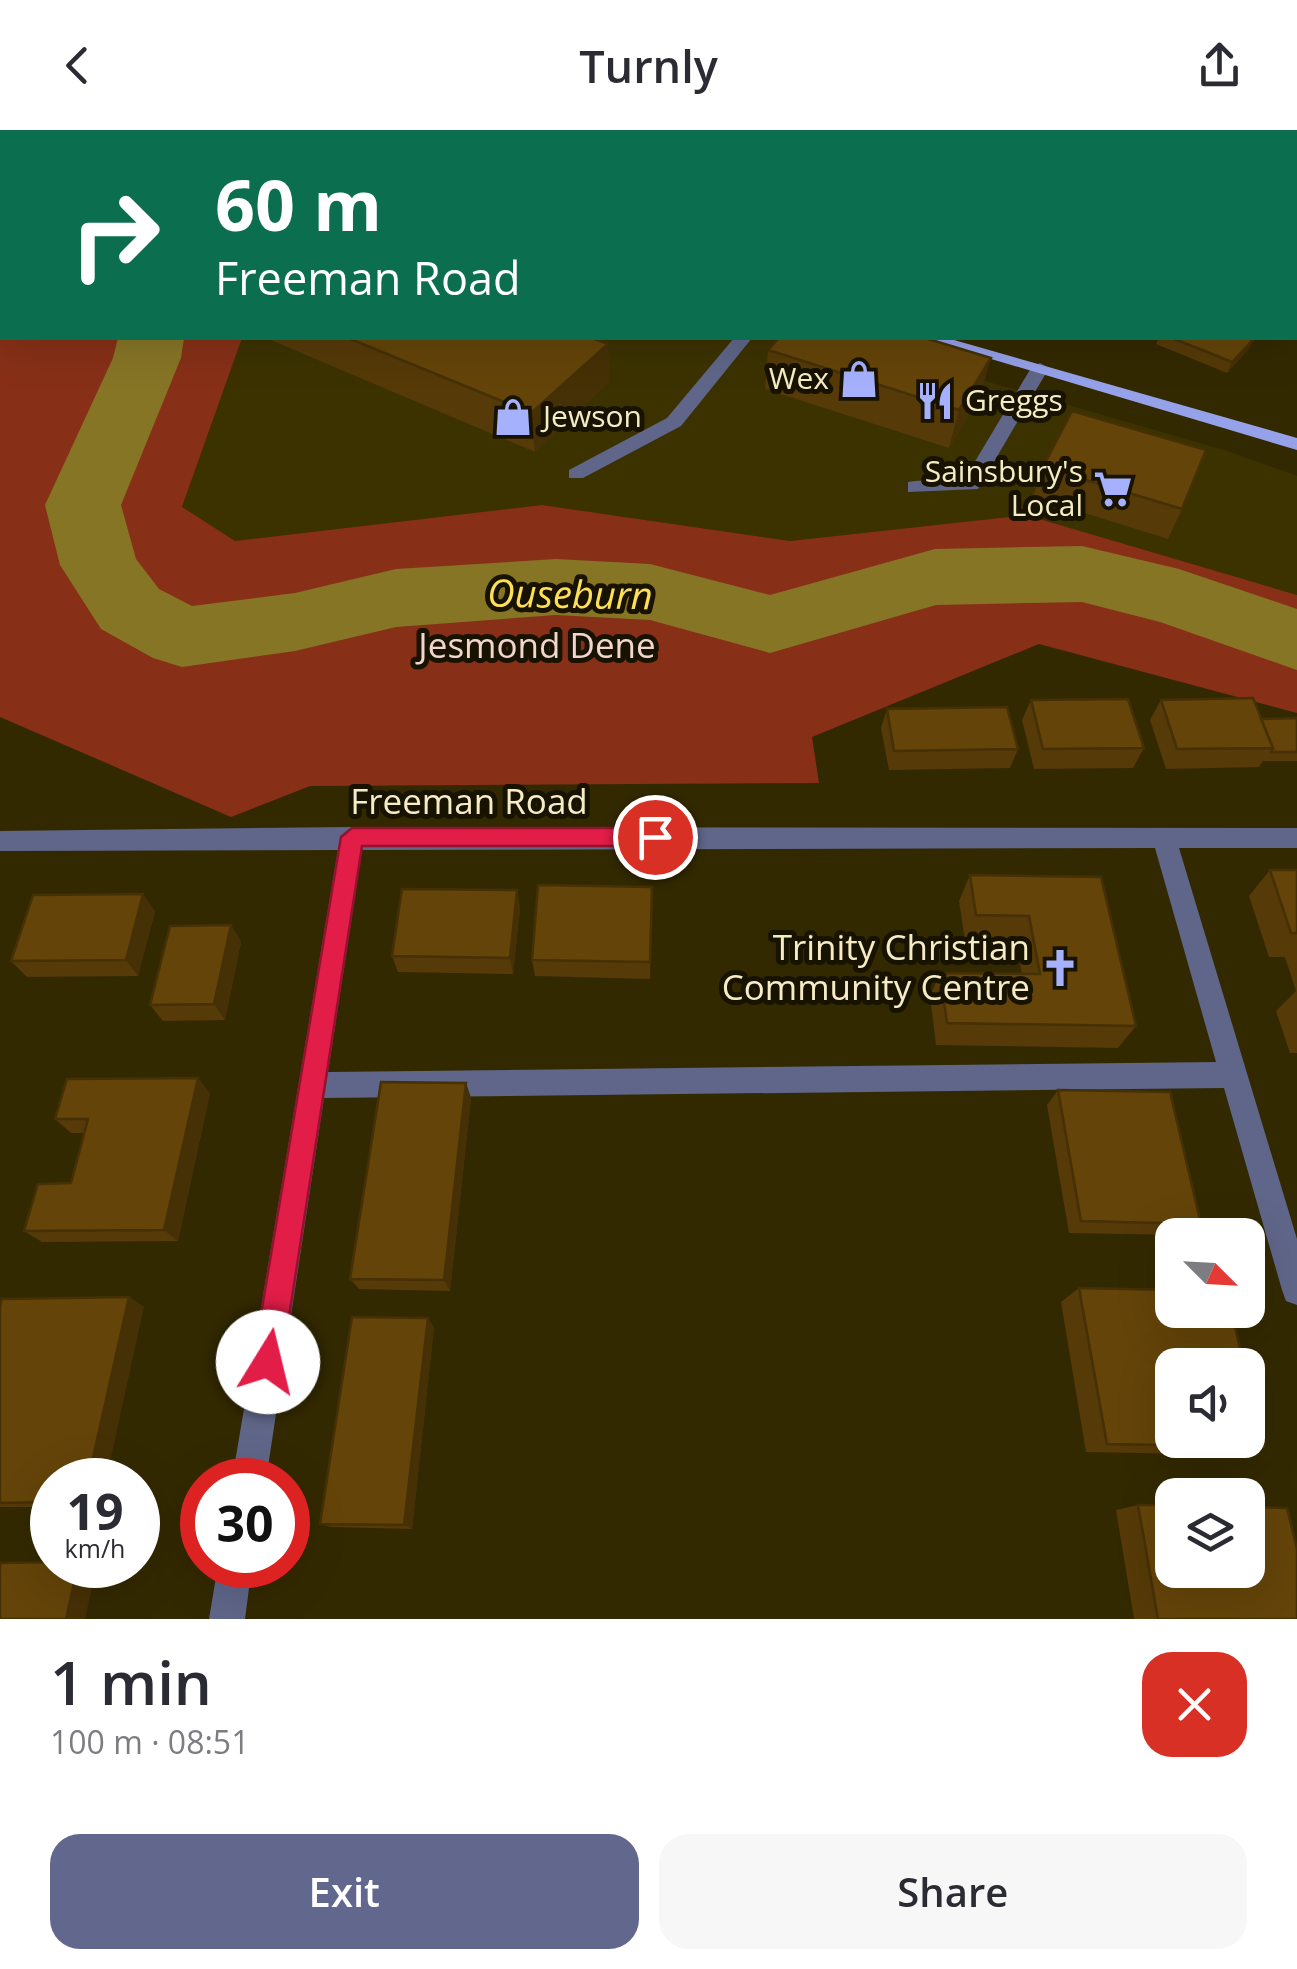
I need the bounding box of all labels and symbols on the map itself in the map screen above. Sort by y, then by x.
place label: Wex [769,357,829,398]
shop icon: Wex [838,358,880,400]
place label: Greggs [965,379,1063,420]
restaurant icon: Greggs [914,380,956,422]
place label: Jewson [540,395,642,436]
shop icon: Jewson [492,396,534,438]
place label: Sainsbury's Local [925,450,1083,525]
supermarket icon: Sainsbury's Local [1092,468,1134,510]
water label: Ouseburn [487,566,653,620]
park label: Jesmond Dene [415,621,656,668]
street label: Freeman Road [350,777,588,824]
pin [613,795,698,880]
place label: Trinity Christian Community Centre [722,923,1030,1010]
church icon: Trinity Christian Community Centre [1039,947,1081,989]
north arrow [1155,1218,1265,1328]
position arrow [216,1310,320,1414]
speed limit sign: 30 [180,1458,310,1588]

